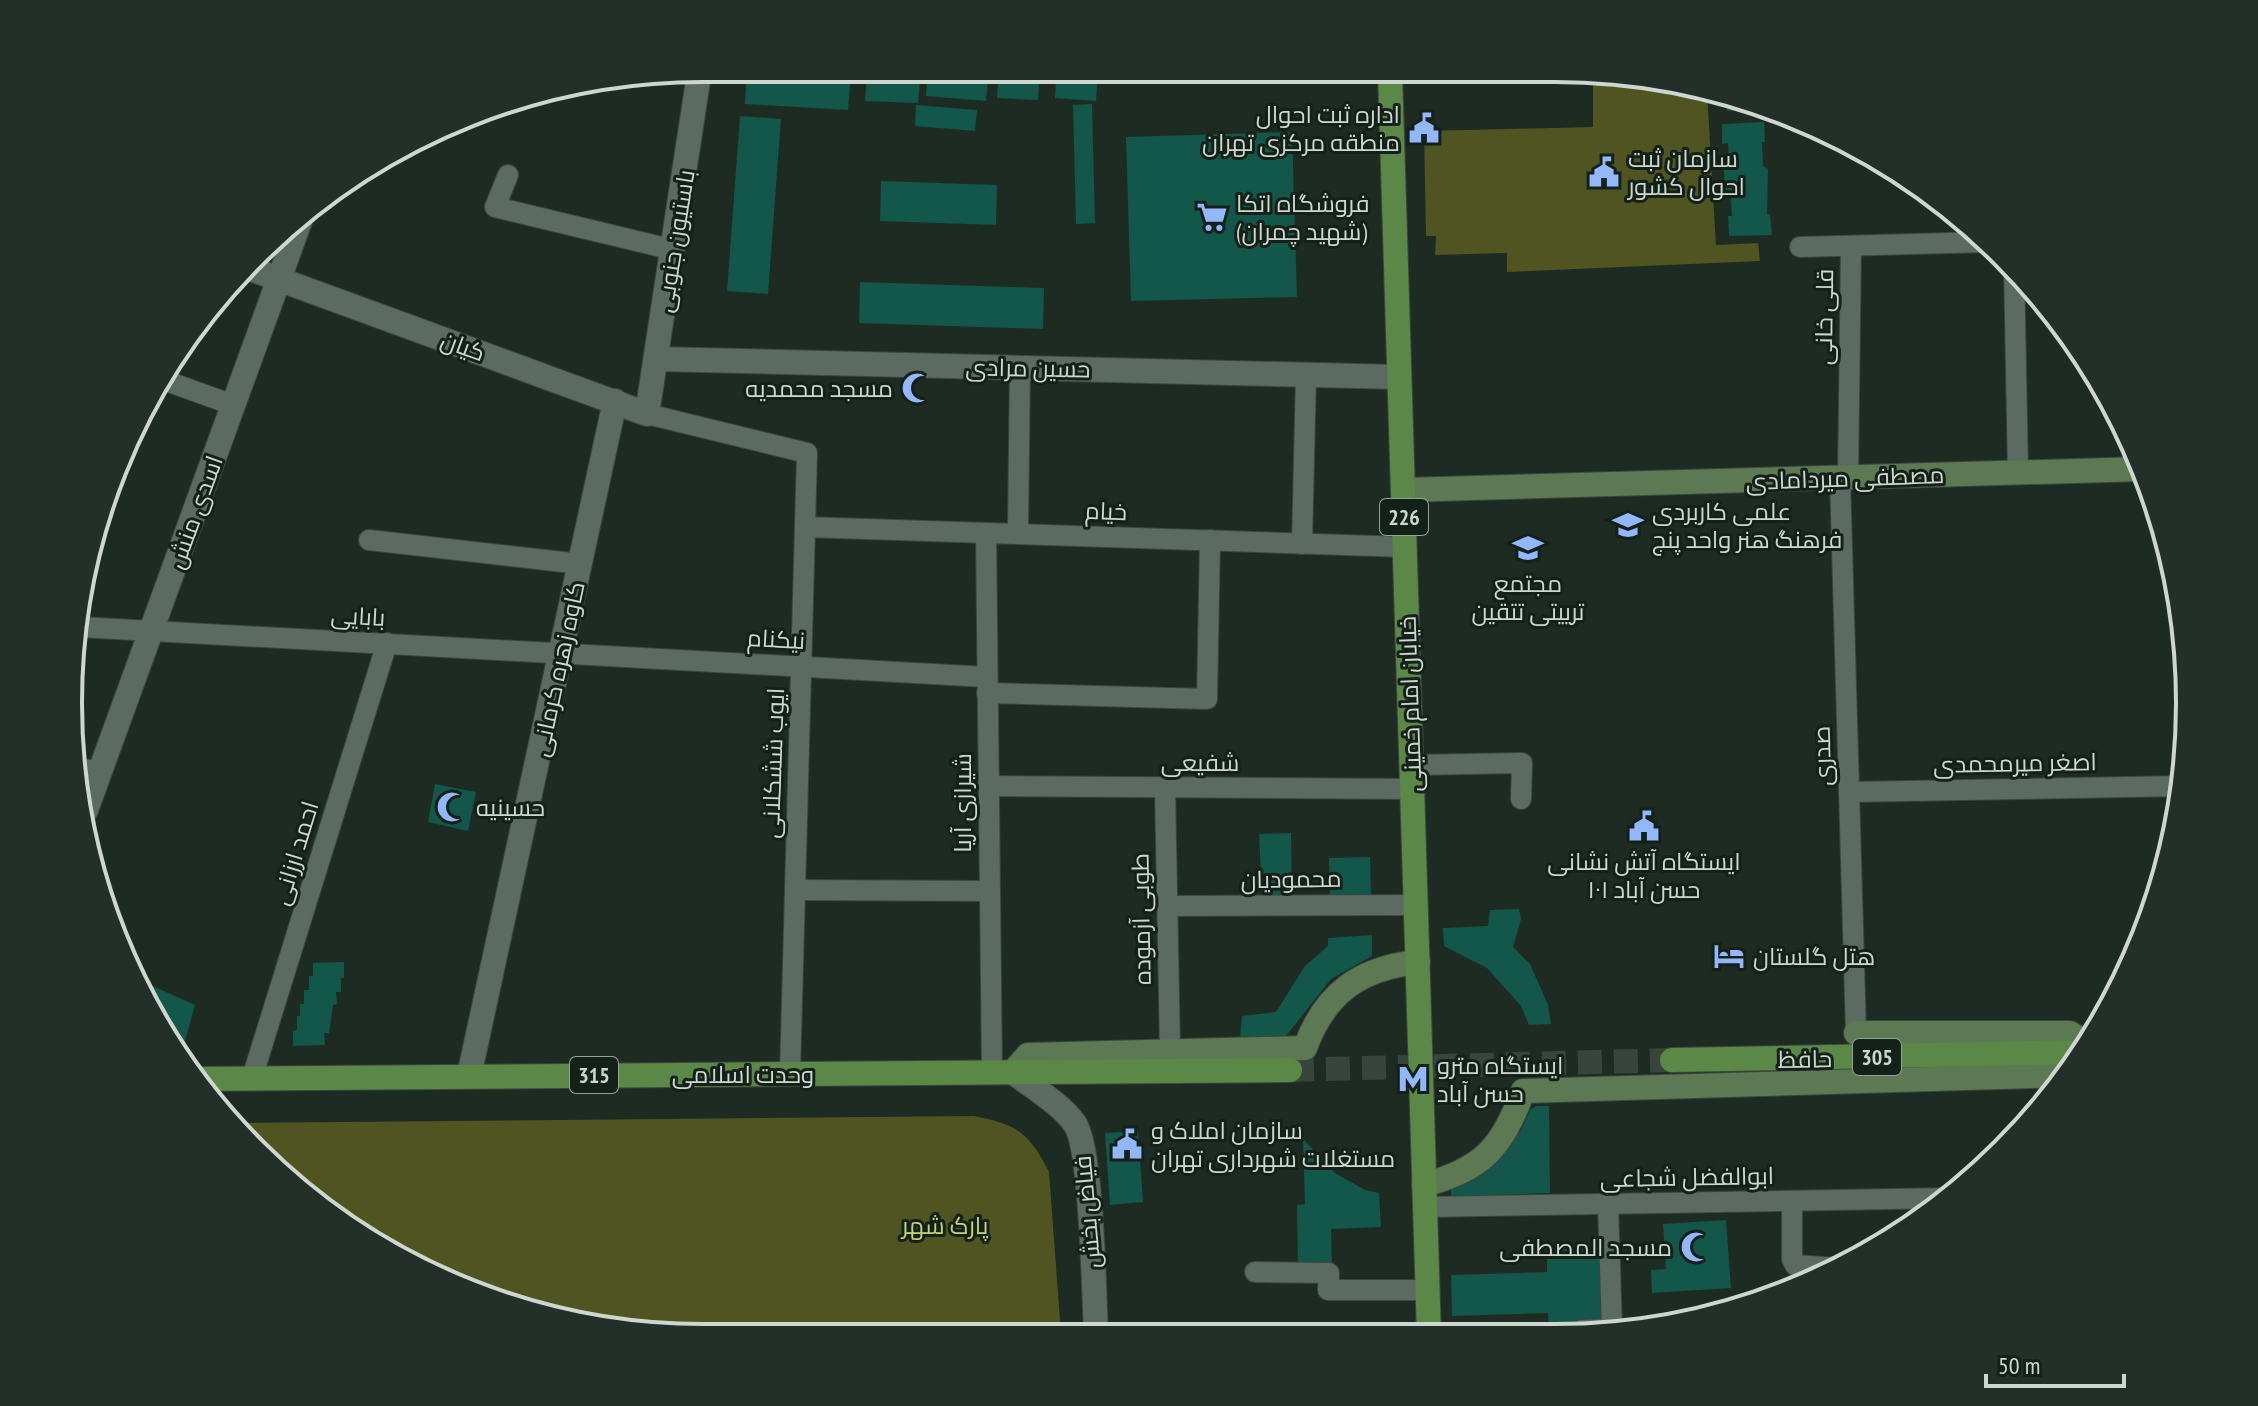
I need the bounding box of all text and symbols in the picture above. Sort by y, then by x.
place label: اداره ثبت احوال منطقه مركزی تهران [1202,99,1400,158]
public building icon: اداره ثبت احوال منطقه مركزی تهران [1407,111,1441,145]
place label: سازمان ثبت احوال کشور [1626,143,1745,202]
public building icon: سازمان ثبت احوال کشور [1587,155,1621,189]
street label: باستیون جنوبی [648,167,702,315]
place label: فروشگاه اتکا (شهید چمران) [1236,188,1370,248]
supermarket icon: فروشگاه اتکا (شهید چمران) [1195,200,1229,234]
street label: قلی خانی [1808,269,1840,365]
street label: کیان [436,324,490,368]
street label: حسین مرادی [965,351,1091,385]
mosque icon: مسجد محمدیه [900,371,934,405]
place label: مسجد محمدیه [745,373,893,404]
street label: اسدی منش [160,451,230,573]
street label: مصطفی میردامادی [1745,459,1945,497]
street label: خیام [1084,495,1128,528]
place label: علمی کاربردی فرهنگ هنر واحد پنج [1652,496,1842,556]
road number: 226 [1380,499,1428,535]
school or university icon: علمی کاربردی فرهنگ هنر واحد پنج [1611,508,1645,542]
school or university icon: مجتمع ترییتی تتقین [1511,531,1545,565]
place label: مجتمع ترییتی تتقین [1471,568,1585,627]
street label: کاوه زهره کرمانی [524,579,592,759]
street label: بابایی [330,599,386,633]
street label: خیابان امام خمینی [1391,616,1430,792]
street label: نیکنام [746,622,806,657]
street label: ایوب ششکلانی [755,687,791,839]
street label: صدری [1805,725,1839,787]
street label: اصغر میرمحمدی [1933,746,2097,780]
street label: شفیعی [1161,747,1239,778]
street label: شیرازی آریا [947,753,978,853]
mosque icon: حسینیه [435,790,469,824]
place label: حسینیه [476,792,545,823]
street label: احمد ارزانی [265,797,325,909]
public building icon: ایستگاه آتش نشانی ۱۰۱ حسن آباد [1627,809,1661,843]
place label: ایستگاه آتش نشانی ۱۰۱ حسن آباد [1547,846,1741,905]
street label: طوبی آزموده [1124,853,1158,985]
street label: محمودیان [1240,863,1342,895]
hotel icon: هتل گلستان [1712,939,1746,973]
place label: هتل گلستان [1753,941,1875,972]
road number: 305 [1853,1039,1901,1075]
street label: حافظ [1778,1043,1832,1075]
place label: ایستگاه مترو حسن آباد [1437,1050,1563,1109]
road number: 315 [570,1057,618,1093]
street label: وحدت اسلامی [672,1059,814,1090]
metro station icon: ایستگاه مترو حسن آباد [1396,1062,1430,1096]
place label: سازمان املاک و مستغلات شهرداری تهران [1151,1115,1395,1174]
public building icon: سازمان املاک و مستغلات شهرداری تهران [1110,1127,1144,1161]
street label: فیاض بخش [1067,1154,1107,1270]
street label: ابوالفضل شجاعی [1600,1160,1774,1194]
park label: پارک شهر [900,1210,989,1242]
mosque icon: مسجد المصطفی [1679,1230,1713,1264]
place label: مسجد المصطفی [1499,1232,1672,1263]
scale bar [1986,1338,2124,1388]
text: 50 m [1998,1350,2040,1381]

